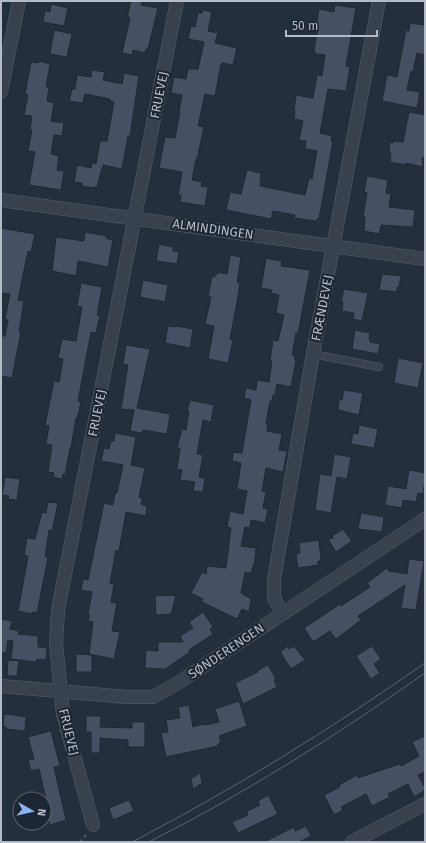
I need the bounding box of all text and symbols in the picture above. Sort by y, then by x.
scale bar [286,12,377,38]
text: 50 m [292,19,318,33]
street label: FRUEVEJ [147,70,171,120]
street label: ALMINDINGEN [171,216,255,242]
street label: FRÆNDEVEJ [308,274,336,342]
street label: FRUEVEJ [85,388,109,438]
street label: SØNDERENGEN [185,620,267,682]
street label: FRUEVEJ [56,707,82,757]
north arrow [12,791,52,831]
text: N [34,808,48,817]

